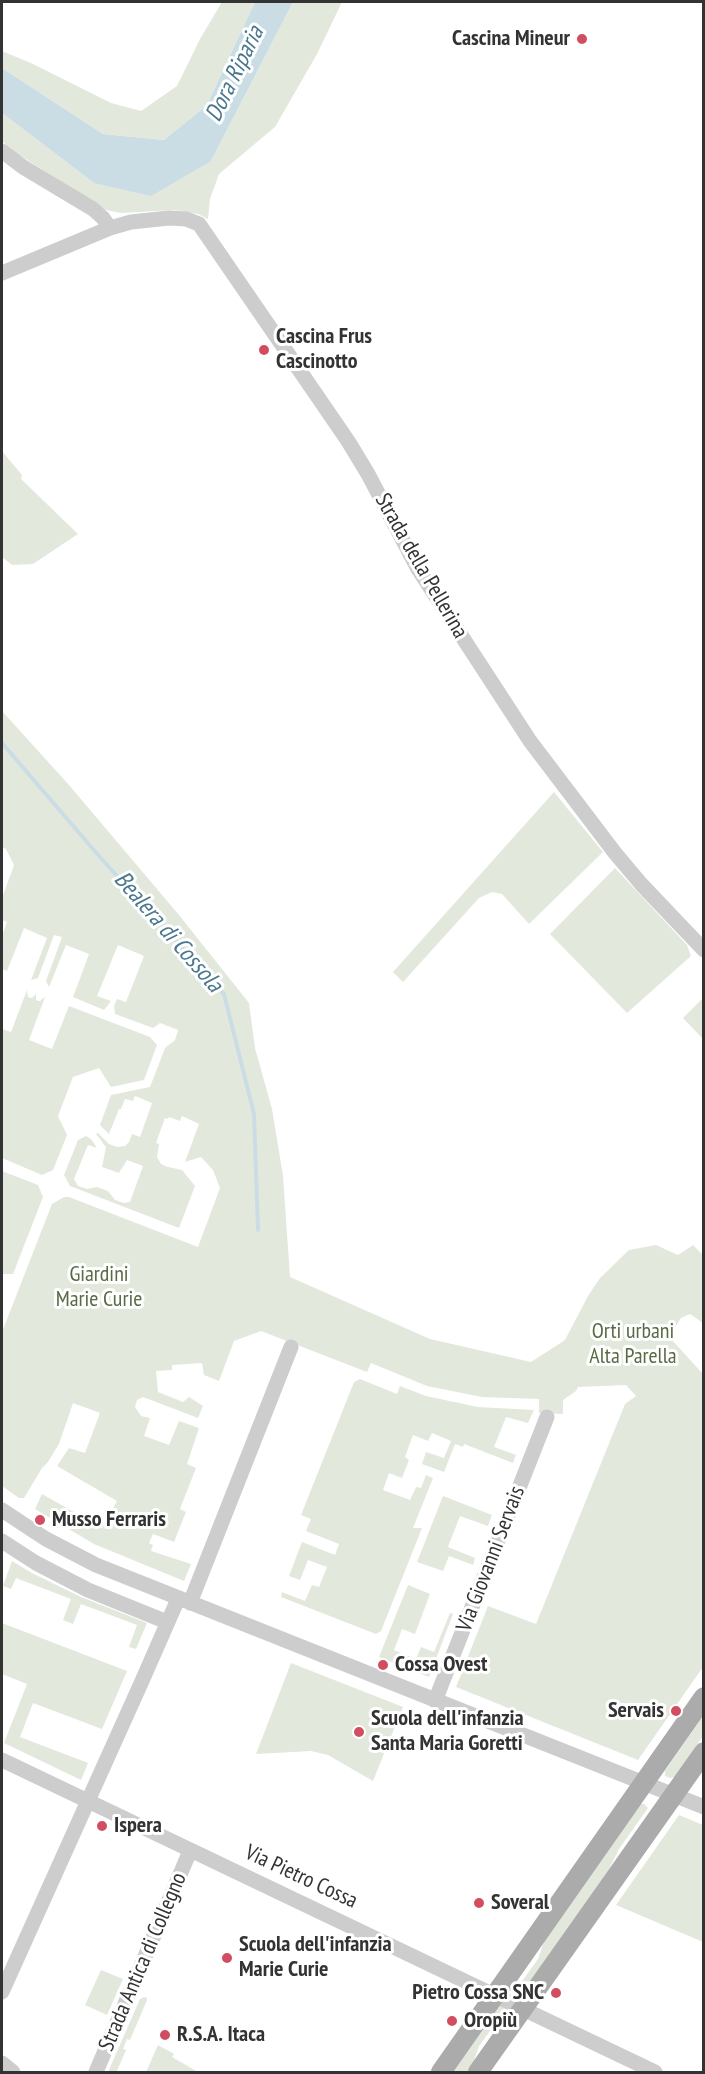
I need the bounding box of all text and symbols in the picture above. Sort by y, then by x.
water label: Dora Riparia [200,22,270,126]
place label: Cascina Mineur [452,26,570,52]
marker: Cascina Mineur [575,32,589,46]
place label: Cascina Frus Cascinotto [276,324,372,376]
marker: Cascina Frus Cascinotto [257,343,271,357]
street label: Strada della Pellerina [369,489,473,643]
water label: Bealera di Cossola [108,866,228,998]
park label: Giardini Marie Curie [56,1262,142,1314]
park label: Orti urbani Alta Parella [589,1319,677,1370]
street label: Via Giovanni Servais [451,1483,531,1635]
place label: Musso Ferraris [52,1507,166,1533]
marker: Musso Ferraris [33,1513,47,1527]
place label: Cossa Ovest [395,1652,487,1678]
marker: Cossa Ovest [376,1658,390,1672]
place label: Servais [608,1698,664,1724]
marker: Servais [669,1704,683,1718]
place label: Scuola dell'infanzia Santa Maria Goretti [371,1706,524,1758]
marker: Scuola dell'infanzia Santa Maria Goretti [352,1725,366,1739]
place label: Ispera [114,1813,162,1839]
marker: Ispera [95,1819,109,1833]
street label: Via Pietro Cossa [241,1839,361,1915]
street label: Strada Antica di Collegno [93,1869,193,2055]
place label: Soveral [491,1890,549,1916]
marker: Soveral [472,1896,486,1910]
place label: Scuola dell'infanzia Marie Curie [239,1932,392,1984]
marker: Scuola dell'infanzia Marie Curie [220,1951,234,1965]
place label: Pietro Cossa SNC [412,1980,544,2006]
marker: Pietro Cossa SNC [549,1986,563,2000]
place label: Oropiù [464,2008,517,2034]
marker: Oropiù [445,2014,459,2028]
place label: R.S.A. Itaca [177,2022,265,2048]
marker: R.S.A. Itaca [158,2028,172,2042]

